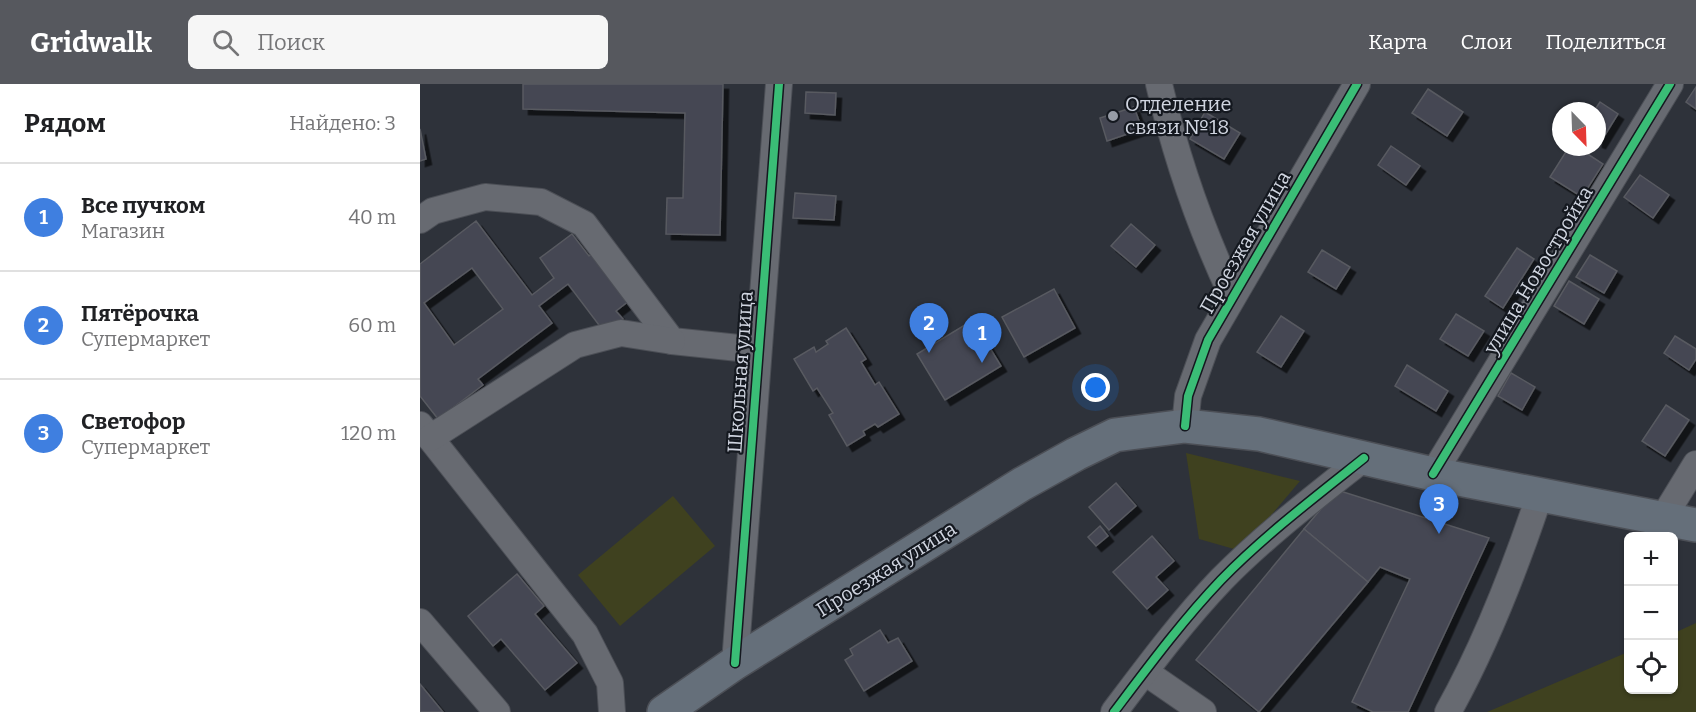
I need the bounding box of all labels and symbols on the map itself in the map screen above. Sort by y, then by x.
place label: Отделение связи №18 [1125,92,1232,139]
north arrow [1552,102,1606,156]
marker: Отделение связи №18 [1106,109,1120,123]
street label: Проезжая улица [1195,167,1295,317]
street label: улица Новостройка [1478,182,1598,359]
street label: Школьная улица [722,290,758,454]
pin: 2 [910,304,948,353]
pin: 1 [962,314,1002,363]
your location [1081,373,1110,402]
pin: 3 [1420,484,1458,534]
street label: Проезжая улица [812,516,960,622]

